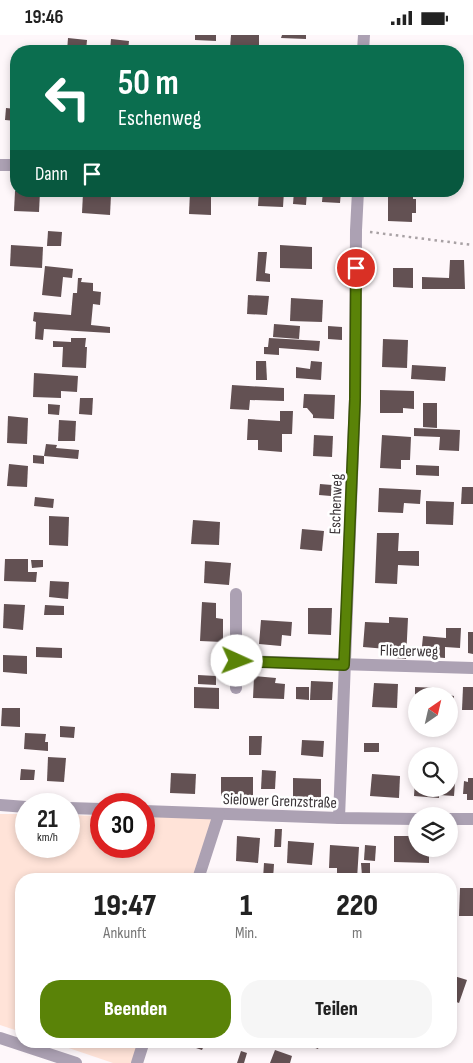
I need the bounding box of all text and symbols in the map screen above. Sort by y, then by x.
text: 19:46 [25,6,63,29]
text: 50 m [118,62,179,105]
icon: left [35,65,100,130]
text: Eschenweg [118,105,201,132]
icon: arrive [78,160,106,188]
text: Dann [35,163,68,186]
pin [335,247,377,289]
icon: arrive [342,254,370,282]
street label: Eschenweg [326,473,347,535]
position arrow [210,634,262,686]
street label: Fliederweg [380,641,438,662]
north arrow [408,687,458,737]
map controls [408,687,458,857]
button: search [408,747,458,797]
street label: Sielower Grenzstraße [223,790,337,813]
speed limit sign: 30 [90,793,155,858]
text: 21 [37,804,58,835]
button: layers [408,807,458,857]
text: km/h [37,830,58,845]
text: 19:47 [94,888,156,924]
text: 1 [240,888,252,924]
text: 220 [336,888,378,924]
text: Ankunft [103,924,147,943]
text: Min. [235,924,257,943]
text: m [352,924,362,943]
button: Beenden [40,980,231,1038]
button: Teilen [241,980,432,1038]

